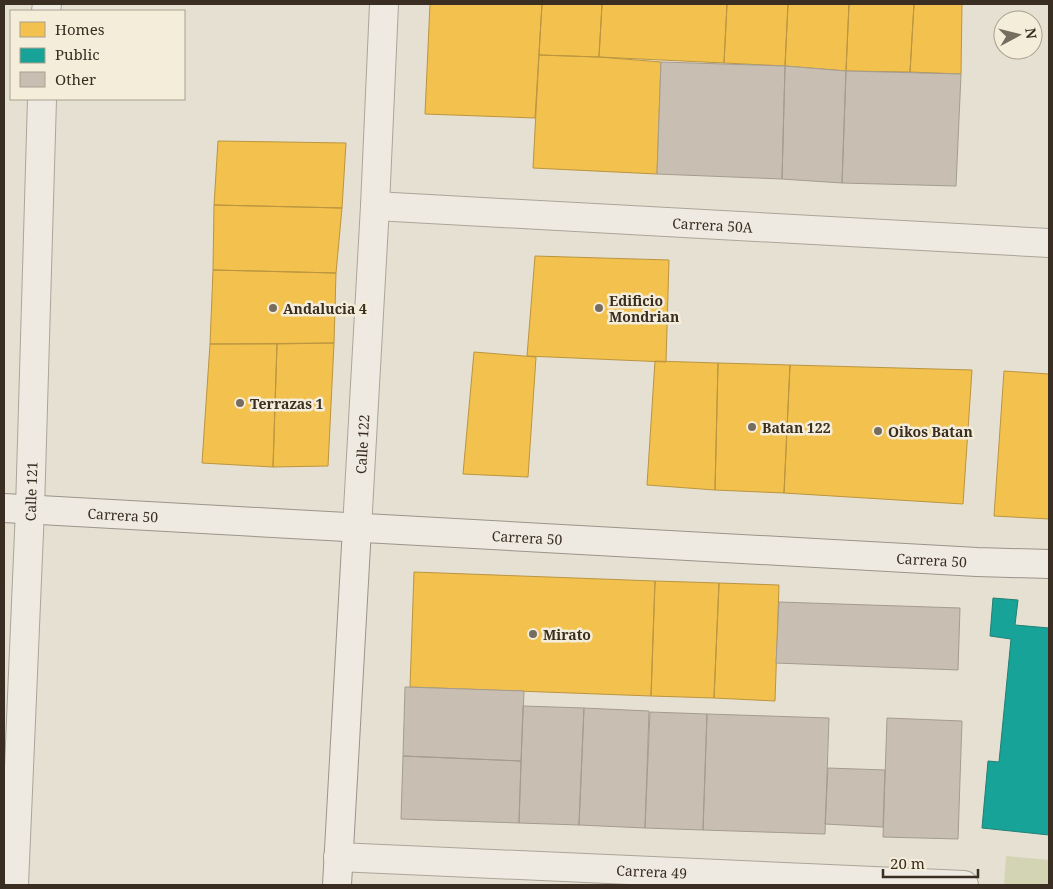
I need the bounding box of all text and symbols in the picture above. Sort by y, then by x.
legend [10,10,185,100]
north arrow [993,10,1043,60]
text: Homes [55,19,105,39]
text: N [1021,27,1042,40]
text: Public [55,44,100,64]
text: Other [55,69,96,89]
street label: Carrera 50A [672,213,753,236]
place label: Edificio Mondrian [609,291,679,326]
place label: Andalucia 4 [283,299,367,318]
marker: Andalucia 4 [267,302,279,314]
marker: Edificio Mondrian [593,302,605,314]
place label: Terrazas 1 [250,394,324,413]
marker: Terrazas 1 [234,397,246,409]
street label: Calle 122 [351,414,373,475]
place label: Batan 122 [762,418,831,437]
marker: Batan 122 [746,421,758,433]
place label: Oikos Batan [888,422,973,441]
marker: Oikos Batan [872,425,884,437]
street label: Calle 121 [20,461,41,522]
street label: Carrera 50 [87,503,159,526]
street label: Carrera 50 [491,526,563,548]
street label: Carrera 50 [896,548,968,571]
place label: Mirato [543,625,591,644]
marker: Mirato [527,628,539,640]
scale bar [883,846,978,878]
text: 20 m [890,853,925,873]
street label: Carrera 49 [616,860,687,882]

